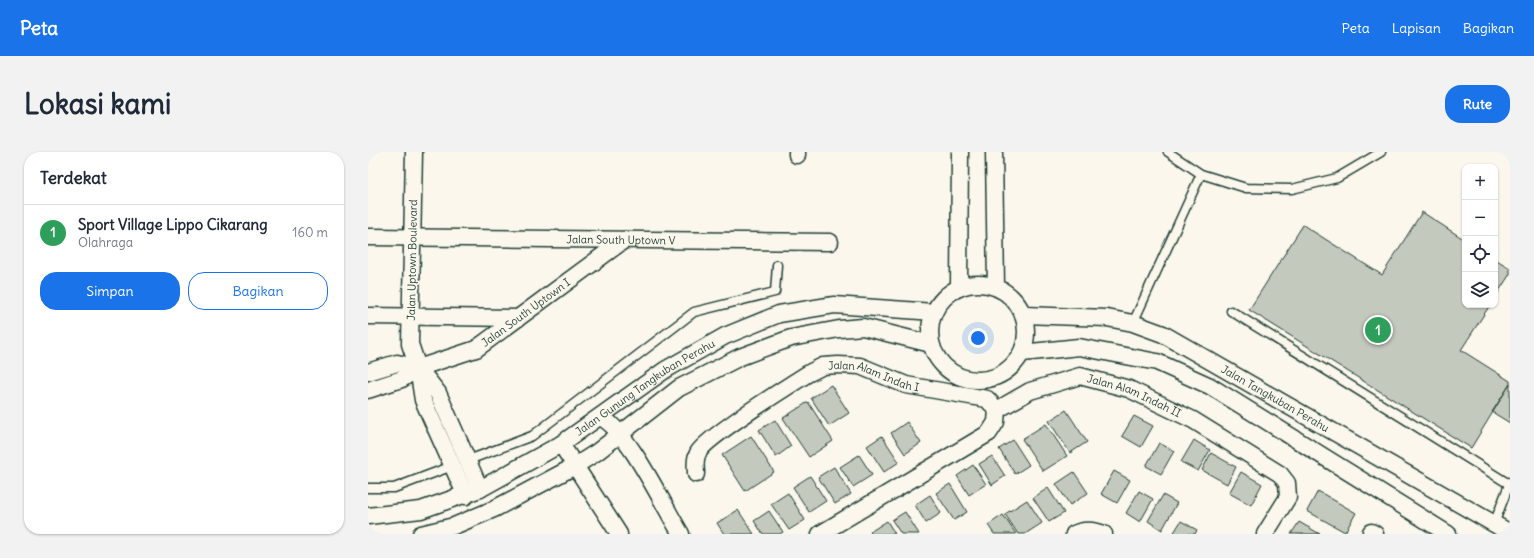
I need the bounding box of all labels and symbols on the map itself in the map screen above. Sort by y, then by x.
street label: Jalan Uptown Boulevard [404,199,420,321]
street label: Jalan South Uptown V [566,232,676,247]
street label: Jalan South Uptown I [479,275,573,350]
pin: 1 [1365,315,1391,345]
your location [968,328,988,348]
street label: Jalan Gunung Tangkuban Perahu [572,336,718,439]
street label: Jalan Alam Indah I [827,358,921,394]
street label: Jalan Tangkuban Perahu [1219,362,1332,435]
street label: Jalan Alam Indah II [1086,371,1184,420]

